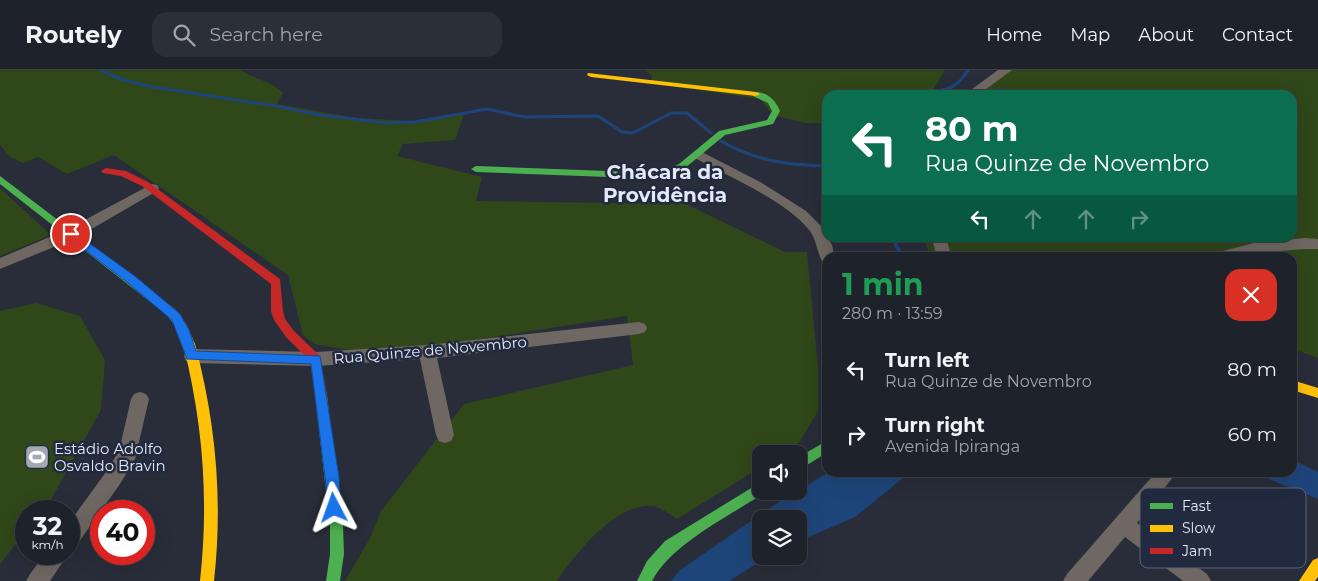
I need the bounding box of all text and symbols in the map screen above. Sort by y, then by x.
search box [152,12,502,57]
text: Routely [25,20,122,49]
icon: search [170,21,198,49]
text: Search here [210,23,323,46]
text: Home [986,24,1042,46]
text: Map [1070,24,1110,46]
text: About [1138,24,1194,46]
text: Contact [1222,24,1293,46]
text: 80 m [925,107,1019,150]
icon: left [842,110,907,175]
text: Rua Quinze de Novembro [925,150,1209,177]
district label: Chácara da Providência [603,160,727,207]
icon: left [966,205,994,233]
icon: ahead [1019,205,1047,233]
icon: ahead [1072,205,1100,233]
icon: right [1125,205,1153,233]
pin [50,213,92,255]
icon: arrive [57,220,85,248]
text: 1 min [842,266,923,303]
button: close [1225,269,1277,321]
text: 280 m · 13:59 [842,304,942,323]
street label: Rua Quinze de Novembro [333,332,527,368]
text: Turn left [885,349,970,372]
icon: left [842,356,870,384]
text: 80 m [1227,358,1277,381]
text: Rua Quinze de Novembro [885,372,1092,391]
text: Turn right [885,414,985,437]
icon: right [842,421,870,449]
text: 60 m [1228,423,1277,446]
text: Avenida Ipiranga [885,437,1020,456]
place label: Estádio Adolfo Osvaldo Bravin [54,439,166,475]
sports icon: Estádio Adolfo Osvaldo Bravin [24,444,50,470]
map controls [752,445,807,565]
button: sound [752,445,807,500]
position arrow [307,481,359,533]
legend [1140,488,1306,568]
text: Fast [1182,497,1212,515]
speed limit sign: 40 [90,500,155,565]
button: layers [752,510,807,565]
text: 32 [33,511,62,541]
text: Slow [1182,519,1216,537]
text: km/h [31,537,64,552]
text: Jam [1181,542,1212,560]

